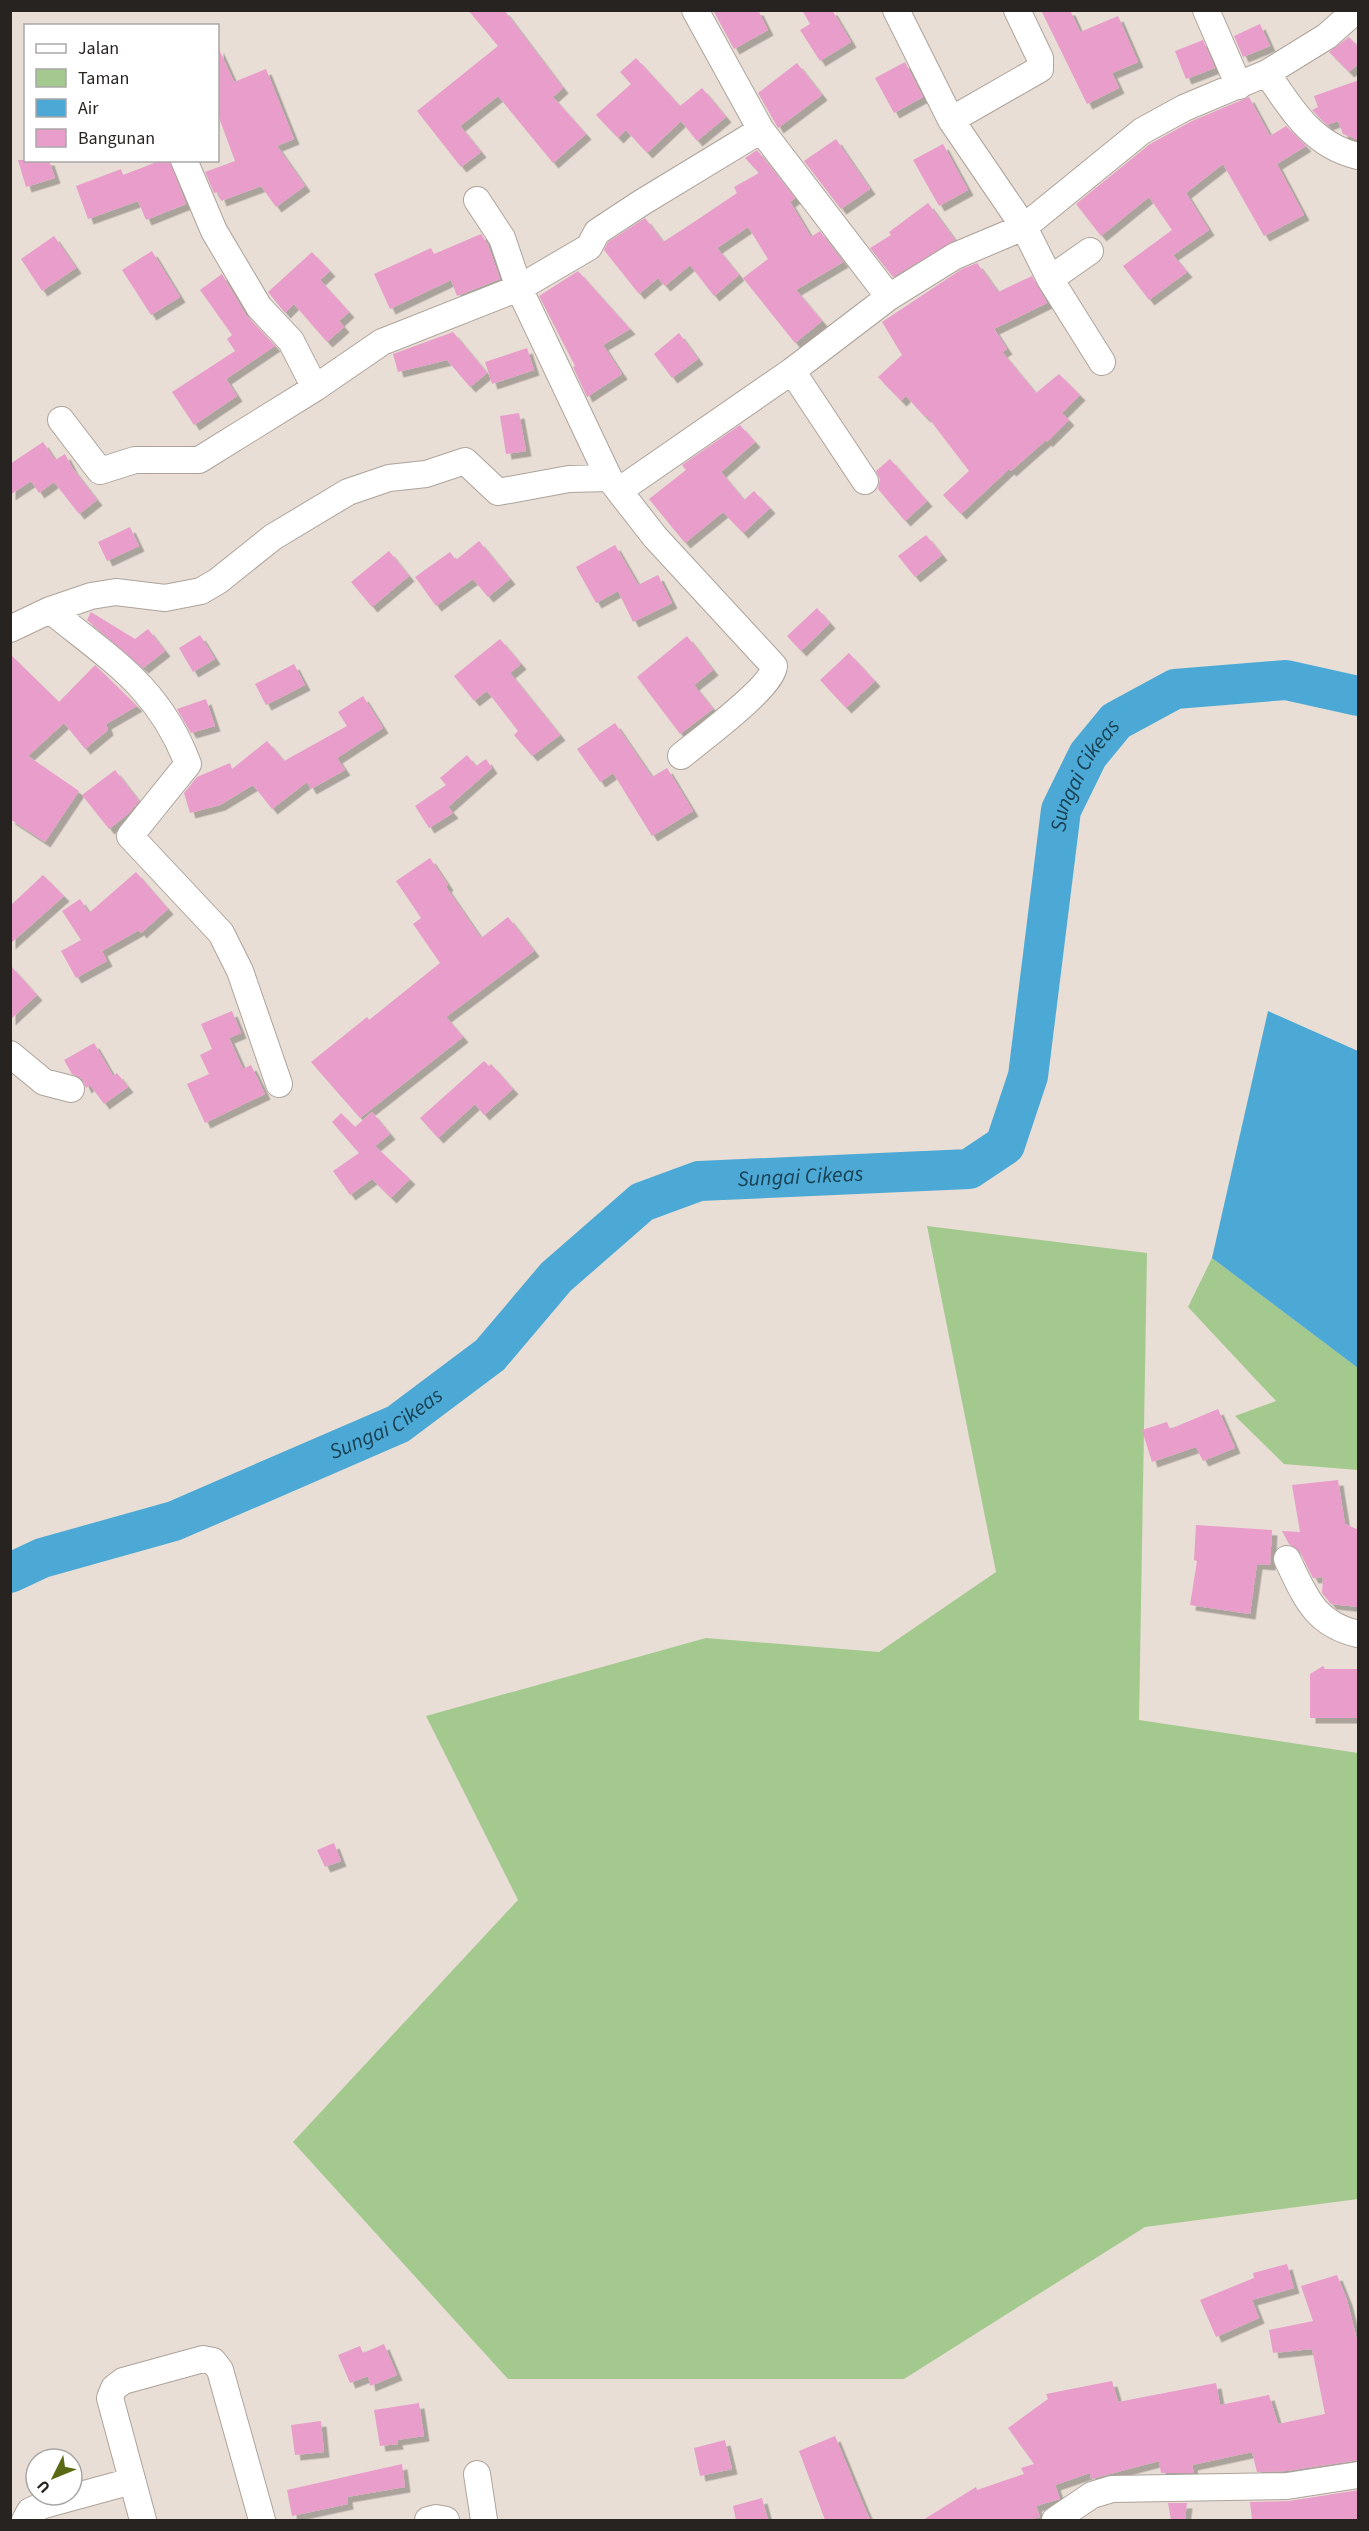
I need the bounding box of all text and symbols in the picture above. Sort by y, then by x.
legend [24,24,219,162]
text: Jalan [78,36,119,61]
text: Taman [78,66,129,91]
text: Air [78,96,99,121]
text: Bangunan [78,126,155,151]
water label: Sungai Cikeas [1042,712,1128,834]
water label: Sungai Cikeas [737,1158,864,1195]
water label: Sungai Cikeas [324,1380,450,1468]
north arrow [24,2447,84,2507]
text: U [32,2475,55,2498]

